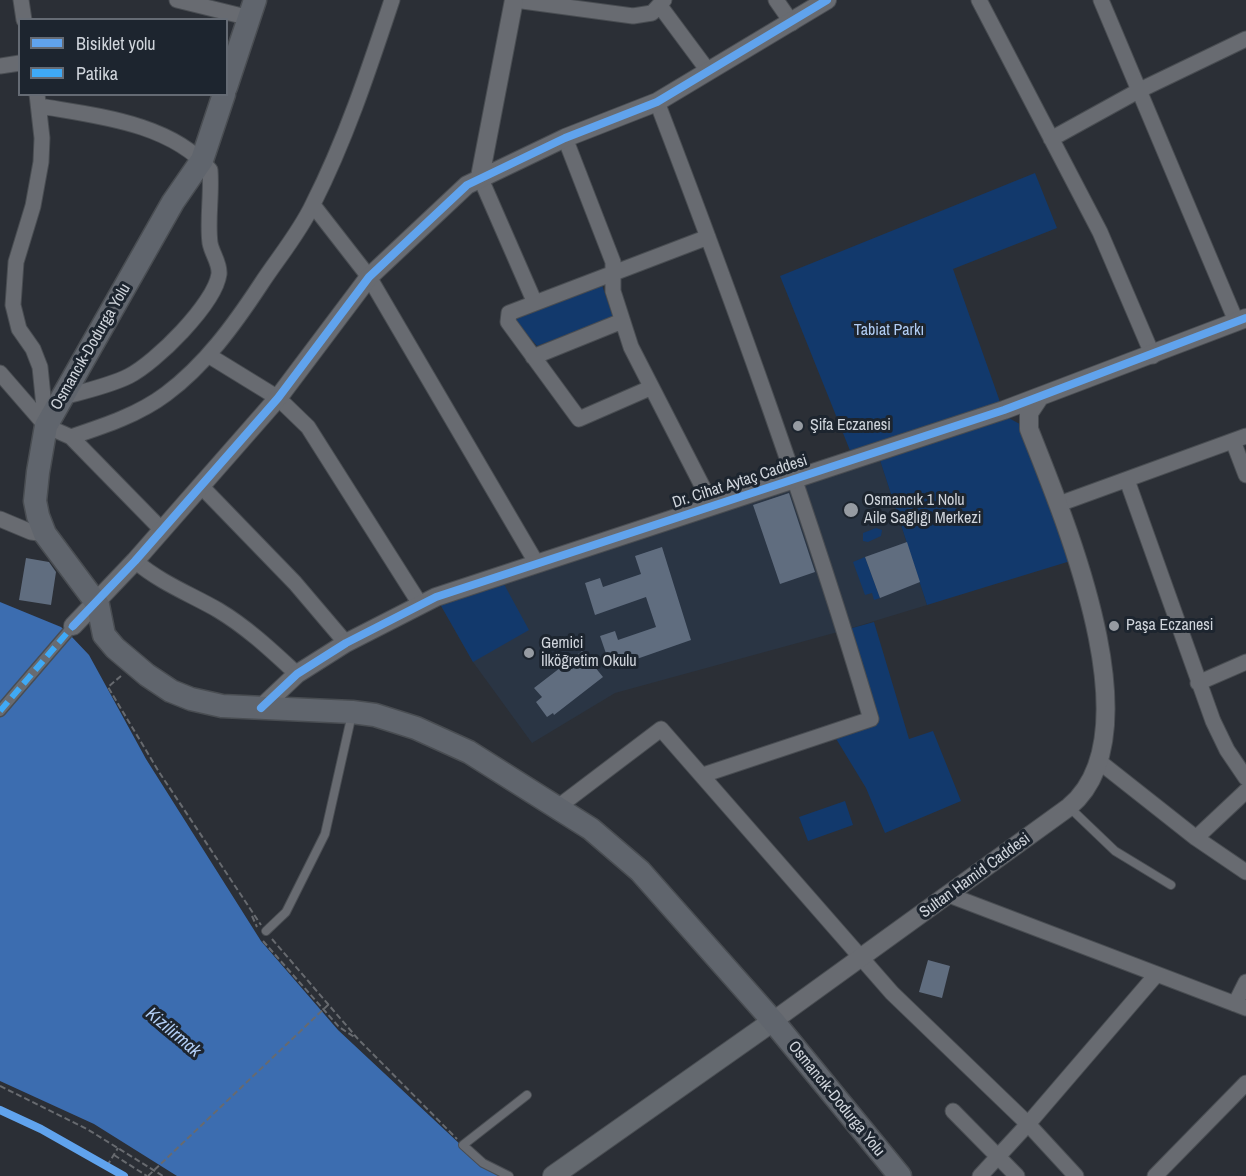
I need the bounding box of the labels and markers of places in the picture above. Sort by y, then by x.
place label: Şifa Eczanesi [810,416,891,436]
marker: Şifa Eczanesi [791,419,805,433]
place label: Osmancık 1 Nolu Aile Sağlığı Merkezi [864,491,981,529]
marker: Osmancık 1 Nolu Aile Sağlığı Merkezi [842,501,860,519]
place label: Paşa Eczanesi [1126,616,1214,636]
marker: Paşa Eczanesi [1107,619,1121,633]
place label: Gemici İlköğretim Okulu [541,634,637,672]
marker: Gemici İlköğretim Okulu [522,646,536,660]

